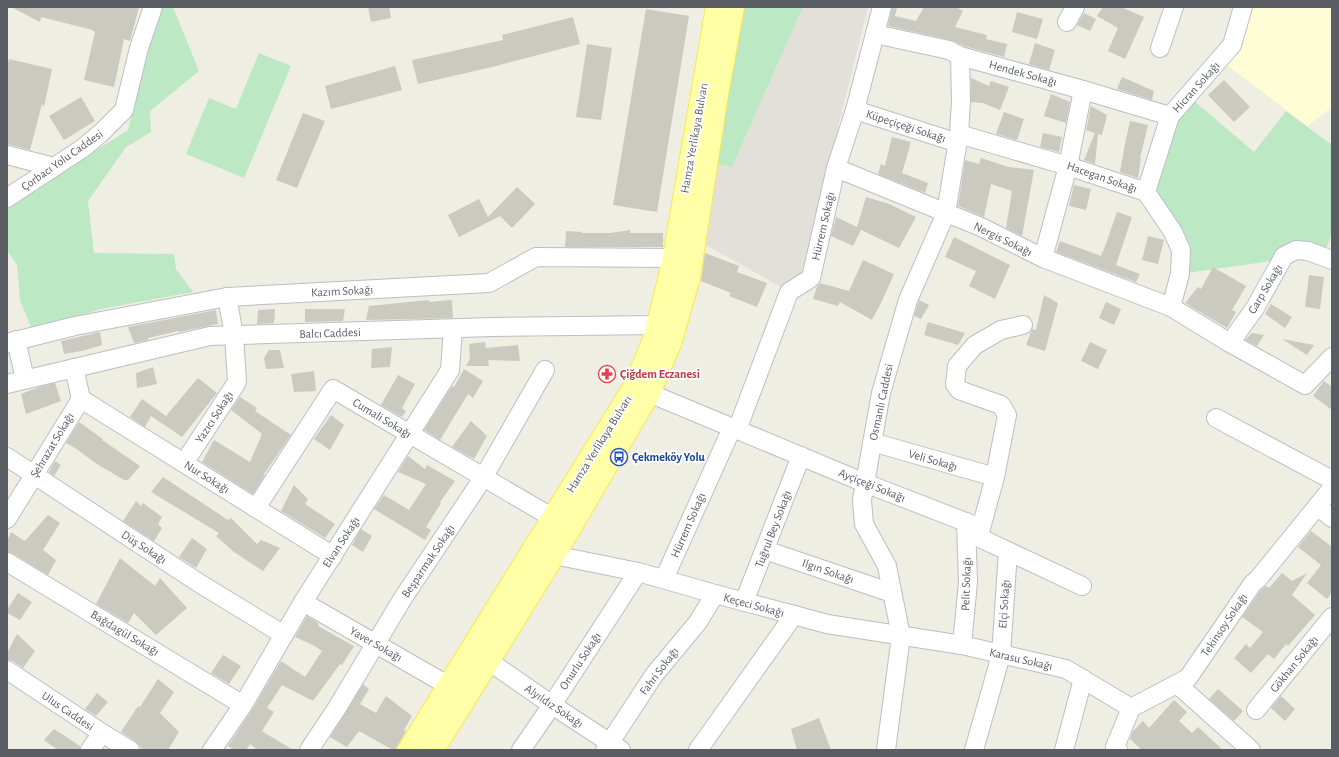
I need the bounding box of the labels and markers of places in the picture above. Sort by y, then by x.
pharmacy icon: Çiğdem Eczanesi [597,364,617,384]
place label: Çiğdem Eczanesi [620,368,700,380]
bus stop icon: Çekmeköy Yolu [609,447,629,467]
place label: Çekmeköy Yolu [632,451,706,464]

